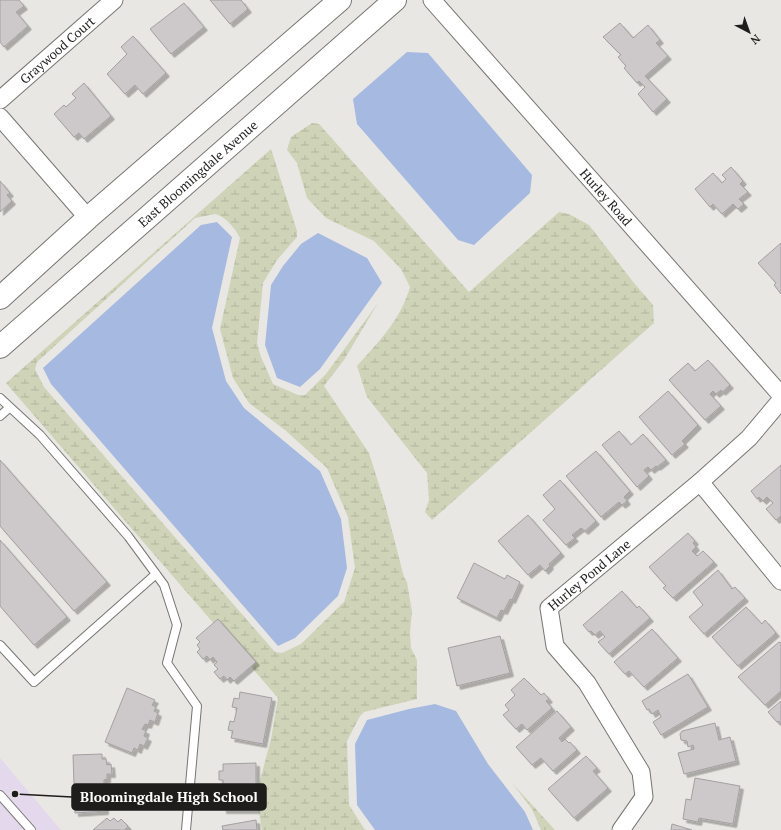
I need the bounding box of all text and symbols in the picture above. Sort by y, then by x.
street label: Graywood Court [16,12,99,88]
north arrow [729,12,769,52]
text: N [747,32,763,48]
street label: East Bloomingdale Avenue [134,116,261,231]
street label: Hurley Road [576,165,636,230]
street label: Hurley Pond Lane [544,535,634,614]
callout: Bloomingdale High School [72,784,266,810]
text: Bloomingdale High School [80,787,258,806]

